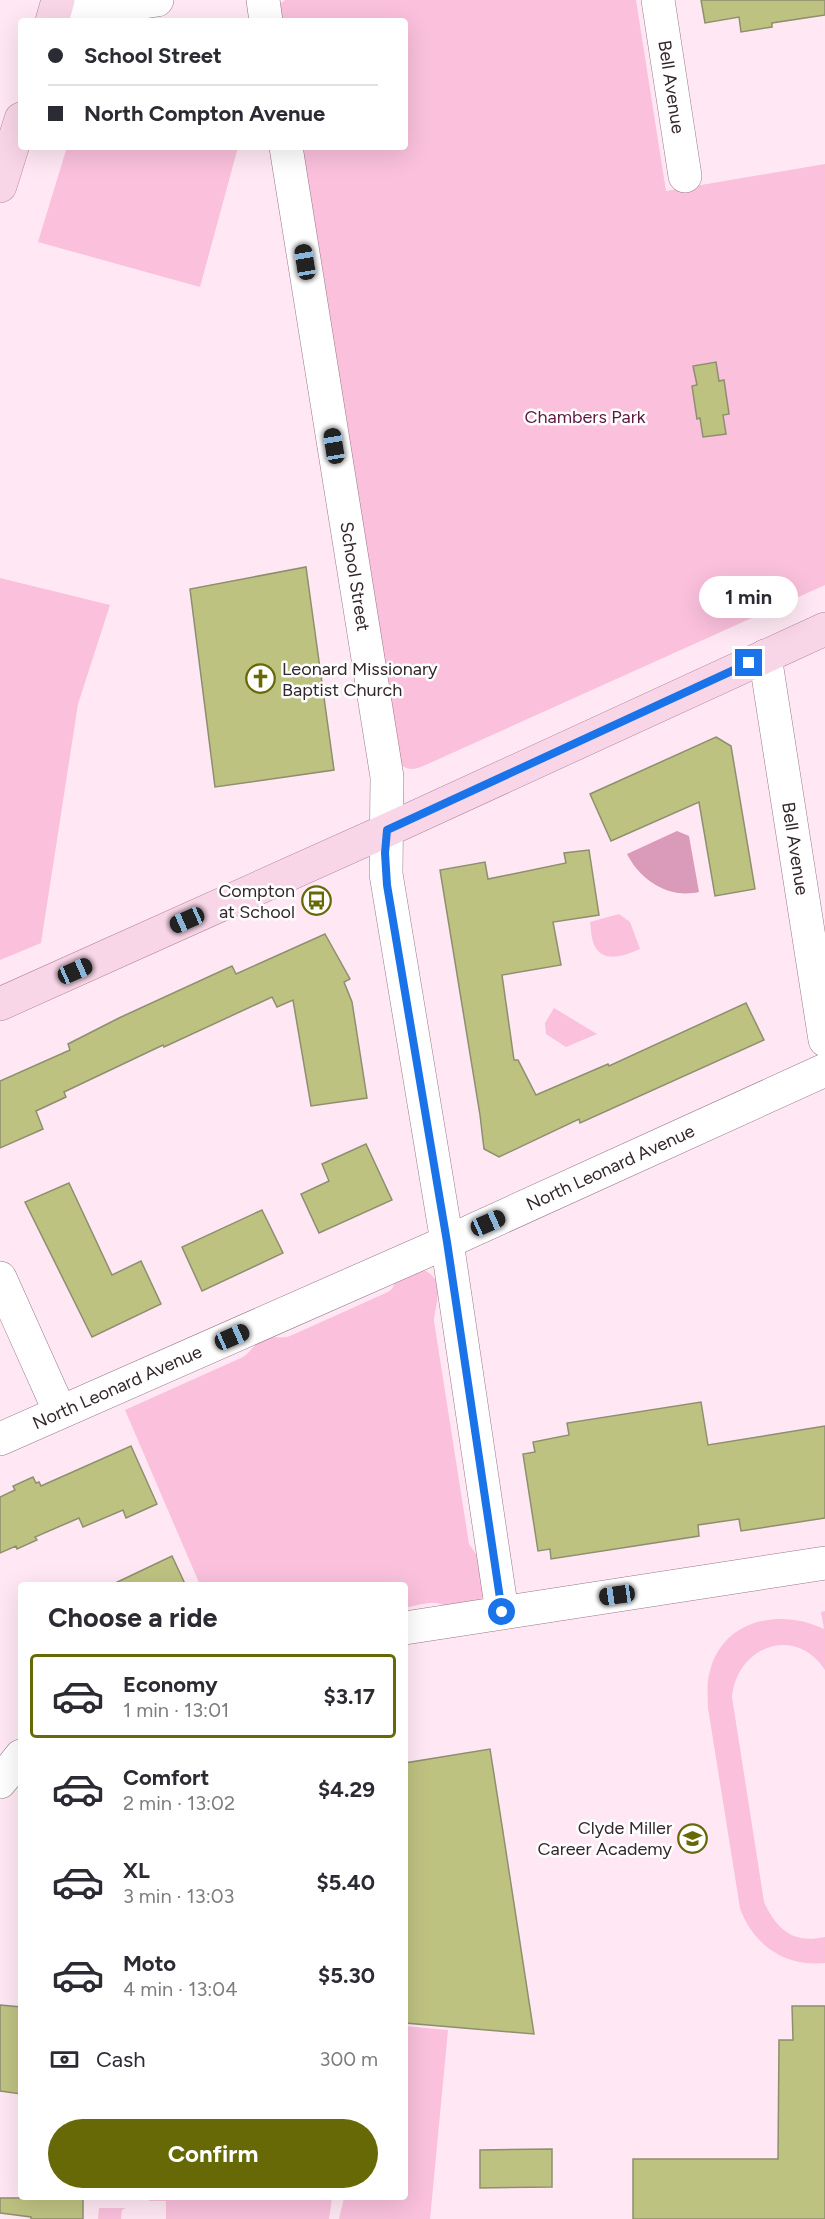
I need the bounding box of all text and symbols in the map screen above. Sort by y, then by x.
street label: Bell Avenue [653,39,689,135]
text: School Street [84,42,222,69]
text: North Compton Avenue [84,100,325,127]
car [293,243,317,281]
park label: Chambers Park [524,406,646,428]
car [322,427,346,465]
street label: School Street [335,520,375,633]
callout: 1 min [700,576,798,618]
text: 1 min [725,585,772,609]
route end [735,649,762,676]
place label: Leonard Missionary Baptist Church [282,658,438,701]
church icon: Leonard Missionary Baptist Church [245,663,277,695]
street label: Bell Avenue [777,800,813,897]
place label: Compton at School [218,880,295,923]
bus stop icon: Compton at School [300,885,332,917]
car [167,904,207,936]
car [55,955,95,987]
street label: North Leonard Avenue [523,1120,698,1215]
car [468,1207,508,1239]
car [212,1321,252,1353]
street label: North Leonard Avenue [29,1340,205,1434]
car [598,1584,636,1606]
route start [488,1598,515,1625]
text: Choose a ride [48,1601,217,1634]
icon: car [51,1669,105,1723]
text: Economy [123,1671,218,1698]
text: $3.17 [324,1683,375,1710]
text: 1 min · 13:01 [123,1698,229,1722]
icon: car [51,1762,105,1816]
text: Comfort [123,1764,209,1791]
text: $4.29 [318,1776,375,1803]
text: 2 min · 13:02 [123,1791,235,1815]
place label: Clyde Miller Career Academy [538,1817,673,1860]
school or university icon: Clyde Miller Career Academy [677,1822,709,1854]
icon: car [51,1855,105,1909]
text: XL [123,1857,150,1884]
text: $5.40 [316,1869,375,1896]
text: 3 min · 13:03 [123,1884,235,1908]
icon: car [51,1948,105,2002]
text: Moto [123,1950,176,1977]
text: $5.30 [318,1962,375,1989]
text: 4 min · 13:04 [123,1977,238,2001]
icon: cash [48,2043,81,2076]
text: Cash [96,2046,146,2073]
text: 300 m [320,2047,378,2071]
button: Confirm [48,2119,378,2188]

